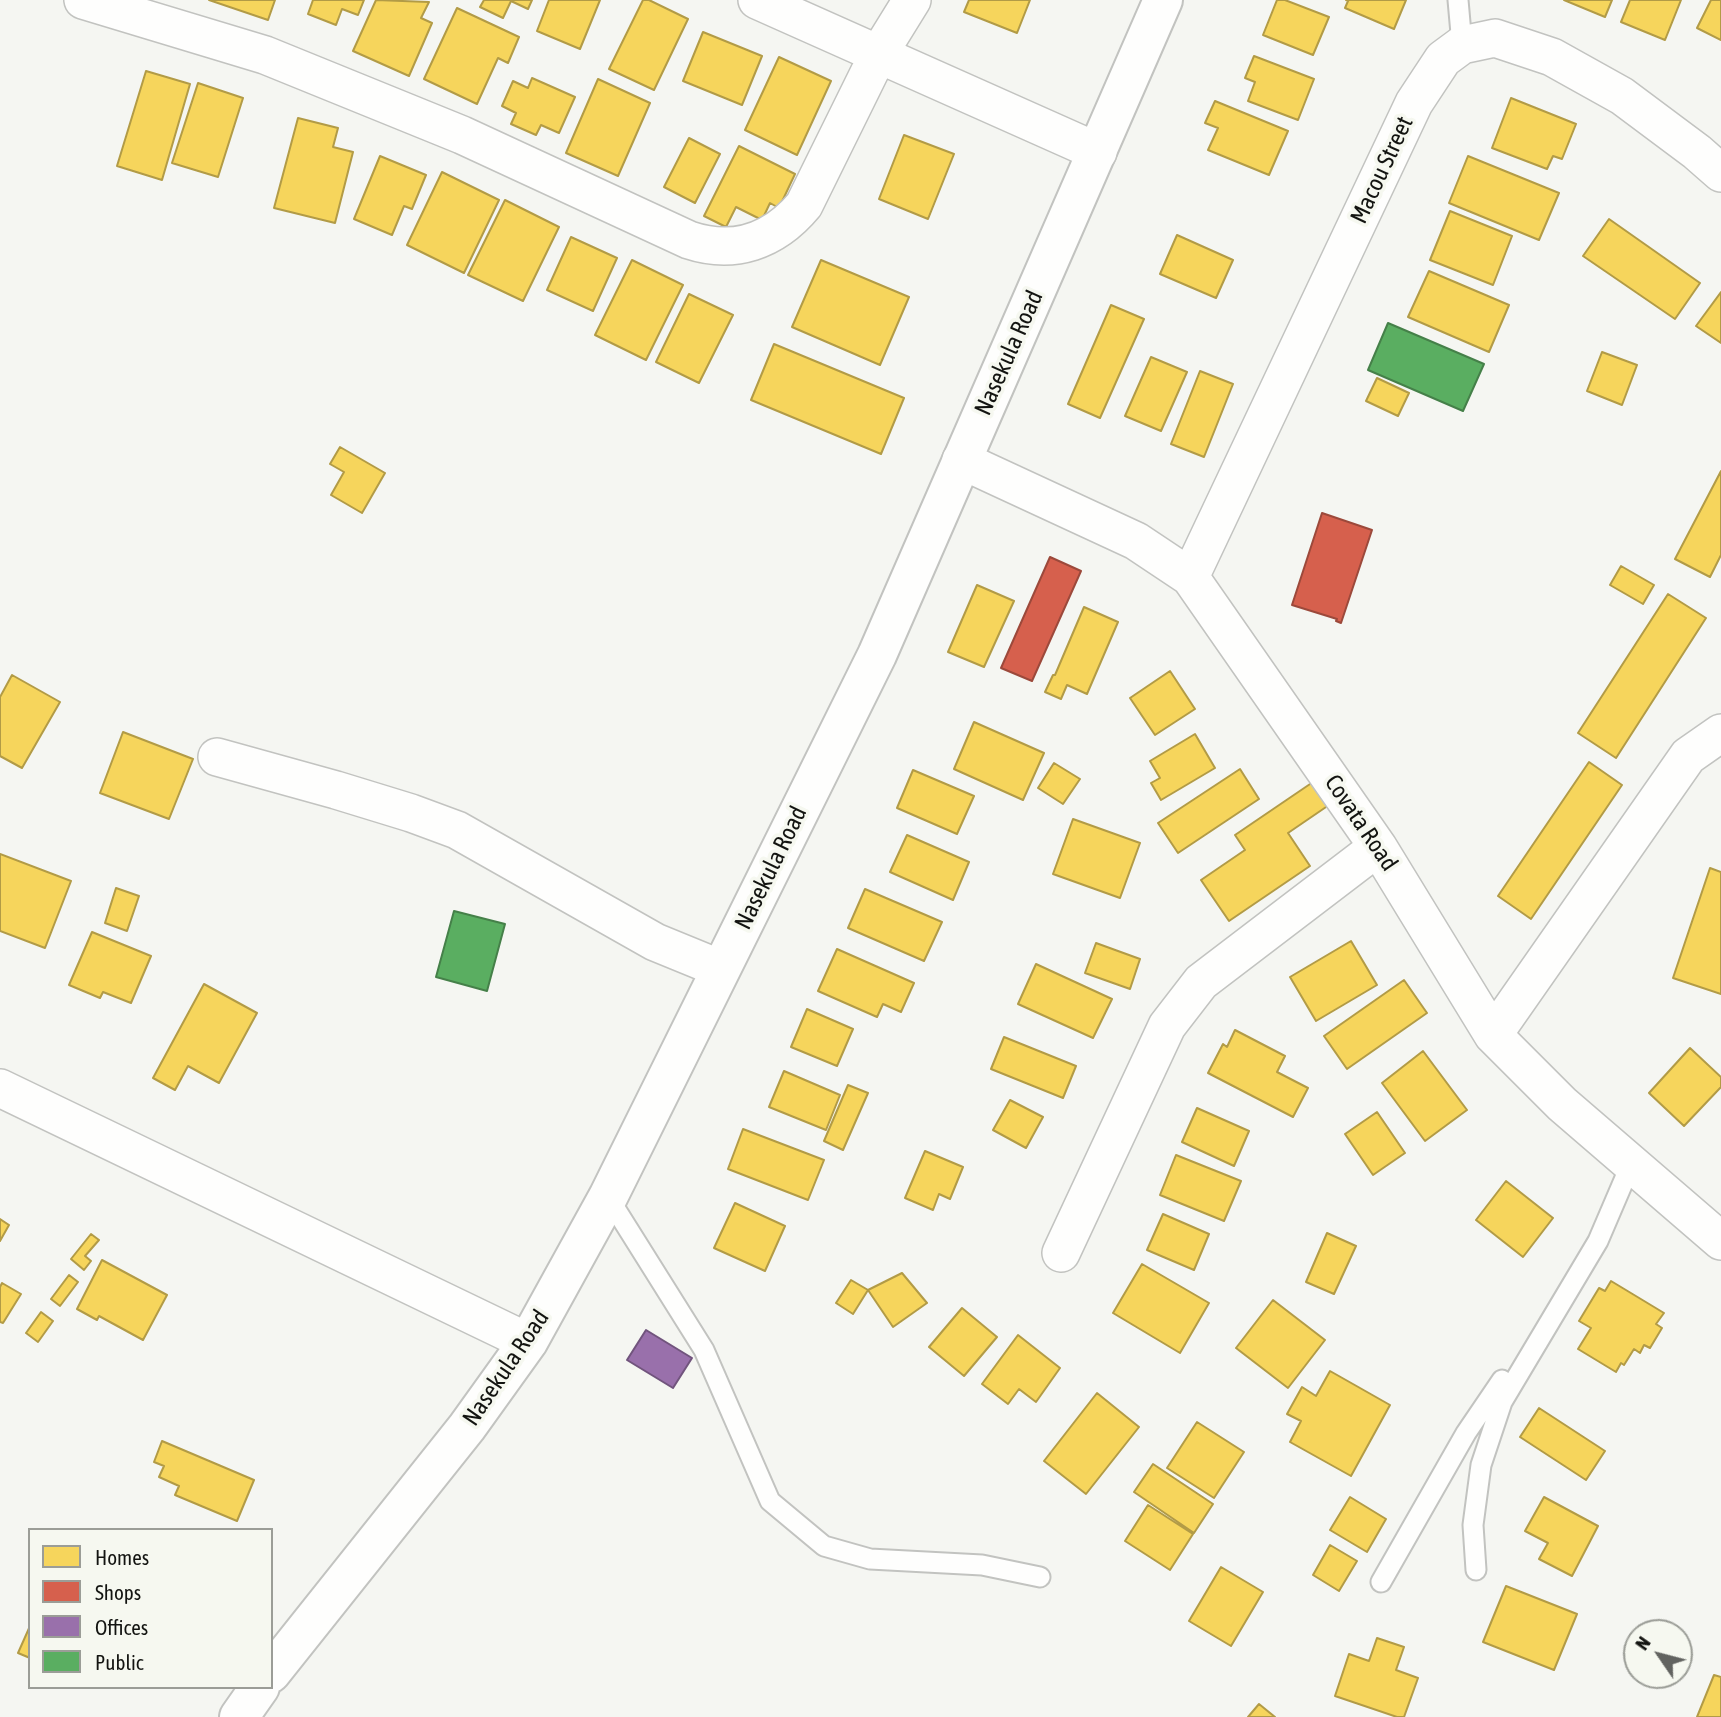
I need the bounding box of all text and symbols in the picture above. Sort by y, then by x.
street label: Macou Street [1345,112,1419,228]
street label: Nasekula Road [969,286,1049,420]
street label: Covata Road [1318,769,1404,877]
street label: Nasekula Road [729,802,813,934]
street label: Nasekula Road [457,1305,555,1431]
legend [28,1528,273,1689]
text: Homes [95,1545,149,1569]
text: Shops [95,1580,141,1604]
text: Offices [95,1615,148,1639]
north arrow [1623,1619,1693,1689]
text: N [1630,1632,1655,1654]
text: Public [95,1650,144,1674]

